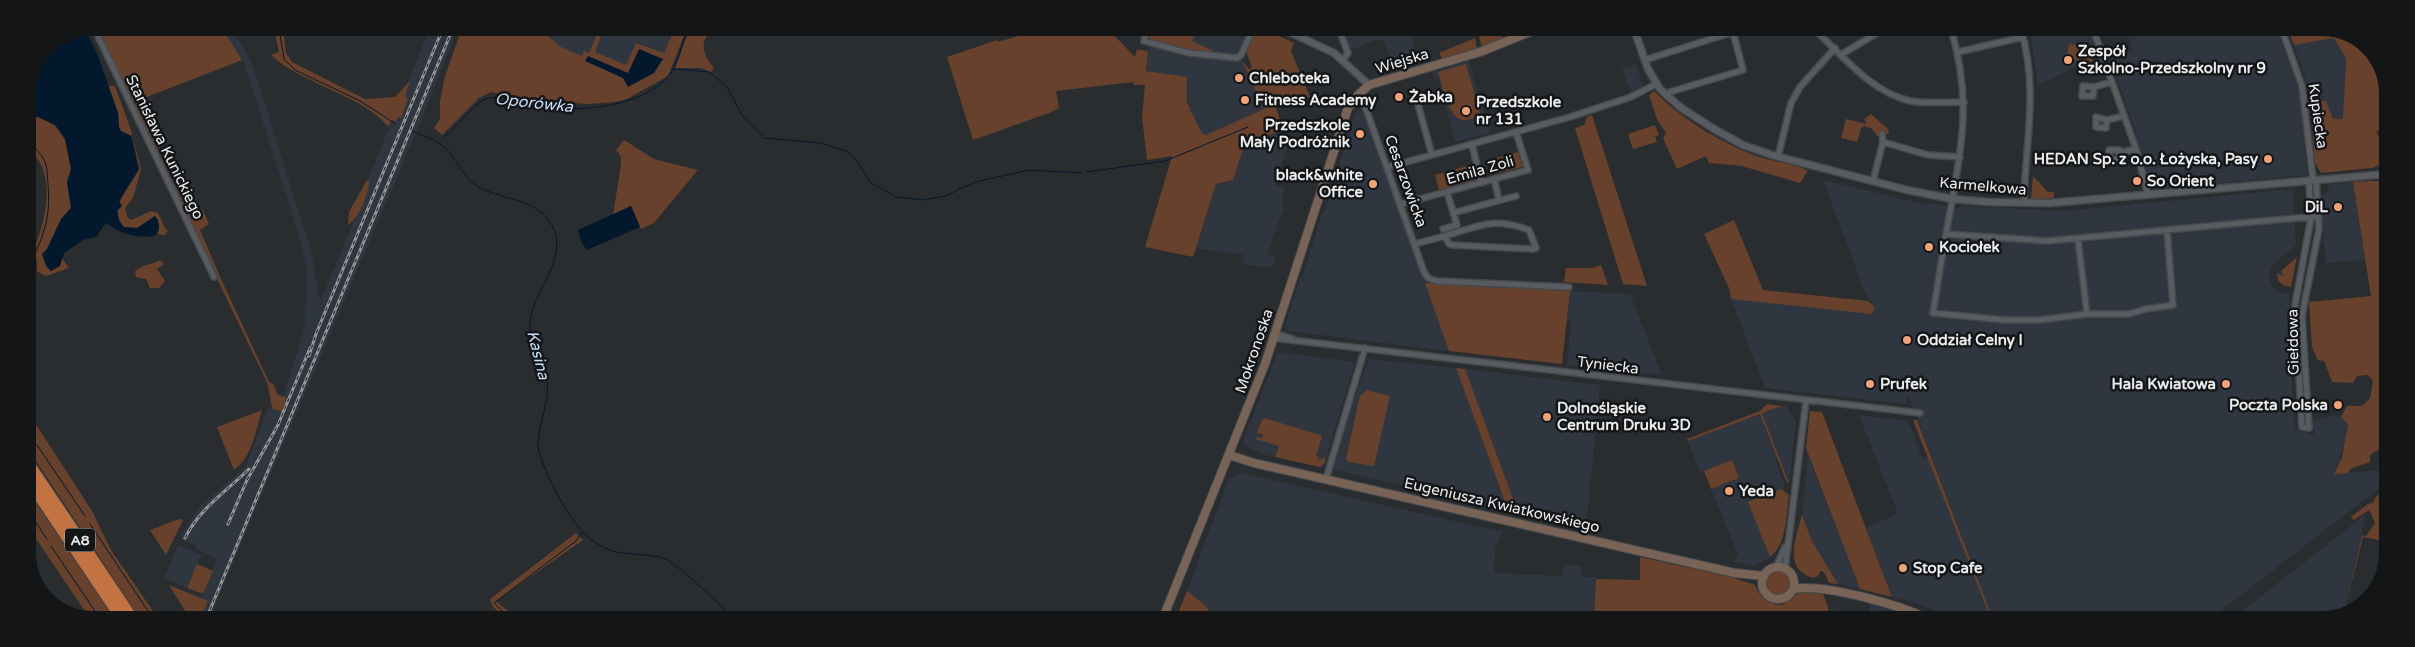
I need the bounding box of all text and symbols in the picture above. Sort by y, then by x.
place label: Zespół Szkolno-Przedszkolny nr 9 [2078,42,2266,78]
street label: Wiejska [1373,44,1431,78]
marker: Zespół Szkolno-Przedszkolny nr 9 [2062,54,2074,66]
place label: Chleboteka [1249,69,1330,87]
street label: Stanisława Kunickiego [122,72,208,222]
marker: Chleboteka [1233,72,1245,84]
street label: Kupiecka [2305,82,2331,150]
place label: Żabka [1409,88,1453,106]
water label: Oporówka [494,89,575,117]
place label: Fitness Academy [1255,91,1376,110]
marker: Żabka [1393,91,1405,103]
place label: Przedszkole nr 131 [1476,93,1562,128]
marker: Fitness Academy [1239,94,1251,106]
marker: Przedszkole nr 131 [1460,105,1472,117]
place label: Przedszkole Mały Podróżnik [1240,116,1351,152]
marker: Przedszkole Mały Podróżnik [1354,128,1366,140]
street label: Cesarzowicka [1381,133,1431,229]
place label: HEDAN Sp. z o.o. Łożyska, Pasy [2034,150,2258,169]
street label: Emila Zoli [1444,152,1516,188]
marker: HEDAN Sp. z o.o. Łożyska, Pasy [2262,153,2274,165]
place label: black&white Office [1276,166,1364,201]
place label: So Orient [2147,172,2214,190]
street label: Karmelkowa [1939,173,2027,199]
marker: So Orient [2131,175,2143,187]
marker: black&white Office [1367,178,1379,190]
place label: DiL [2305,198,2328,216]
marker: DiL [2332,201,2344,213]
place label: Kociołek [1939,238,2000,256]
marker: Kociołek [1923,241,1935,253]
street label: Mokronoska [1231,306,1277,396]
street label: Giełdowa [2283,309,2303,375]
water label: Kasina [522,328,554,383]
place label: Oddział Celny I [1917,331,2023,350]
marker: Oddział Celny I [1901,334,1913,346]
street label: Tyniecka [1576,352,1640,378]
place label: Prufek [1880,375,1927,393]
place label: Hala Kwiatowa [2111,375,2216,393]
marker: Prufek [1864,378,1876,390]
marker: Hala Kwiatowa [2220,378,2232,390]
place label: Poczta Polska [2229,396,2328,414]
place label: Dolnośląskie Centrum Druku 3D [1557,399,1691,434]
marker: Poczta Polska [2332,399,2344,411]
marker: Dolnośląskie Centrum Druku 3D [1541,411,1553,423]
street label: Eugeniusza Kwiatkowskiego [1402,474,1602,536]
place label: Yeda [1739,482,1774,500]
marker: Yeda [1723,485,1735,497]
road number: A8 [65,528,95,552]
place label: Stop Cafe [1913,559,1983,578]
marker: Stop Cafe [1897,562,1909,574]

